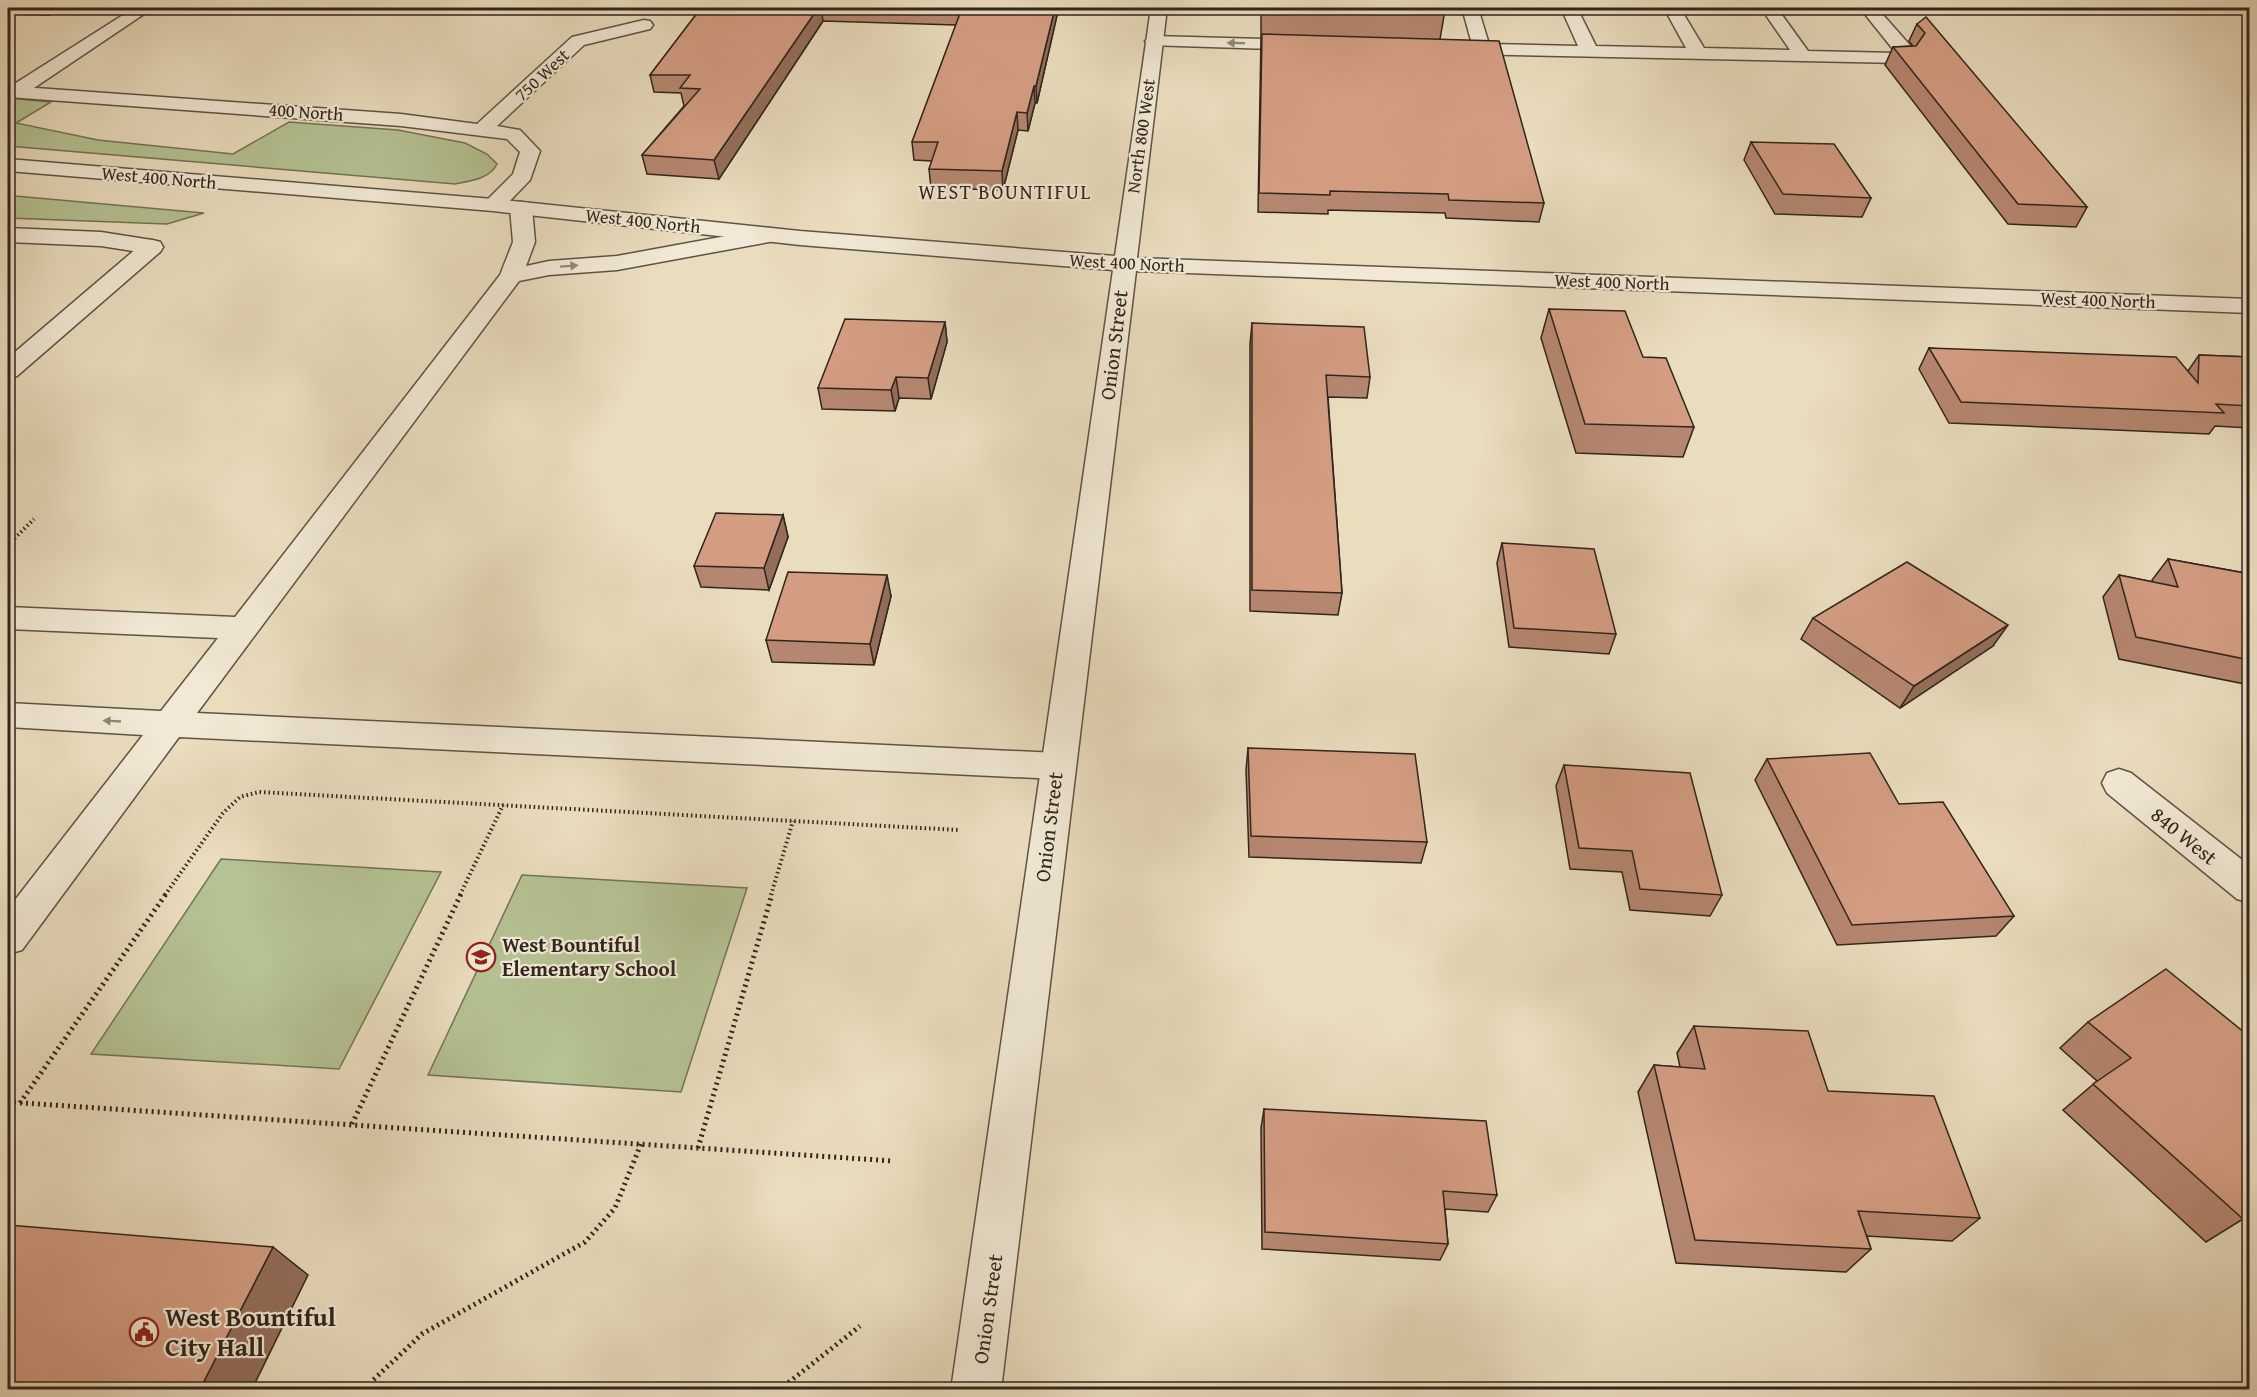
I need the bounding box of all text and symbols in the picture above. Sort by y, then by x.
one-way arrow [1227,39,1246,48]
street label: 750 West [508,42,576,107]
street label: North 800 West [1119,76,1162,195]
street label: 400 North [268,95,344,128]
street label: West 400 North [100,159,218,196]
district label: WEST BOUNTIFUL [918,177,1092,206]
street label: West 400 North [584,201,702,240]
street label: West 400 North [1069,246,1185,279]
one-way arrow [559,262,578,271]
street label: West 400 North [1554,266,1670,297]
street label: West 400 North [2040,284,2156,315]
street label: Onion Street [1091,288,1136,402]
one-way arrow [103,716,122,725]
street label: Onion Street [1026,770,1071,884]
street label: 840 West [2144,799,2225,872]
place label: West Bountiful Elementary School [502,929,677,984]
school or university icon: West Bountiful Elementary School [465,941,497,973]
street label: Onion Street [964,1251,1011,1366]
place label: West Bountiful City Hall [165,1297,336,1366]
public building icon: West Bountiful City Hall [128,1316,160,1348]

